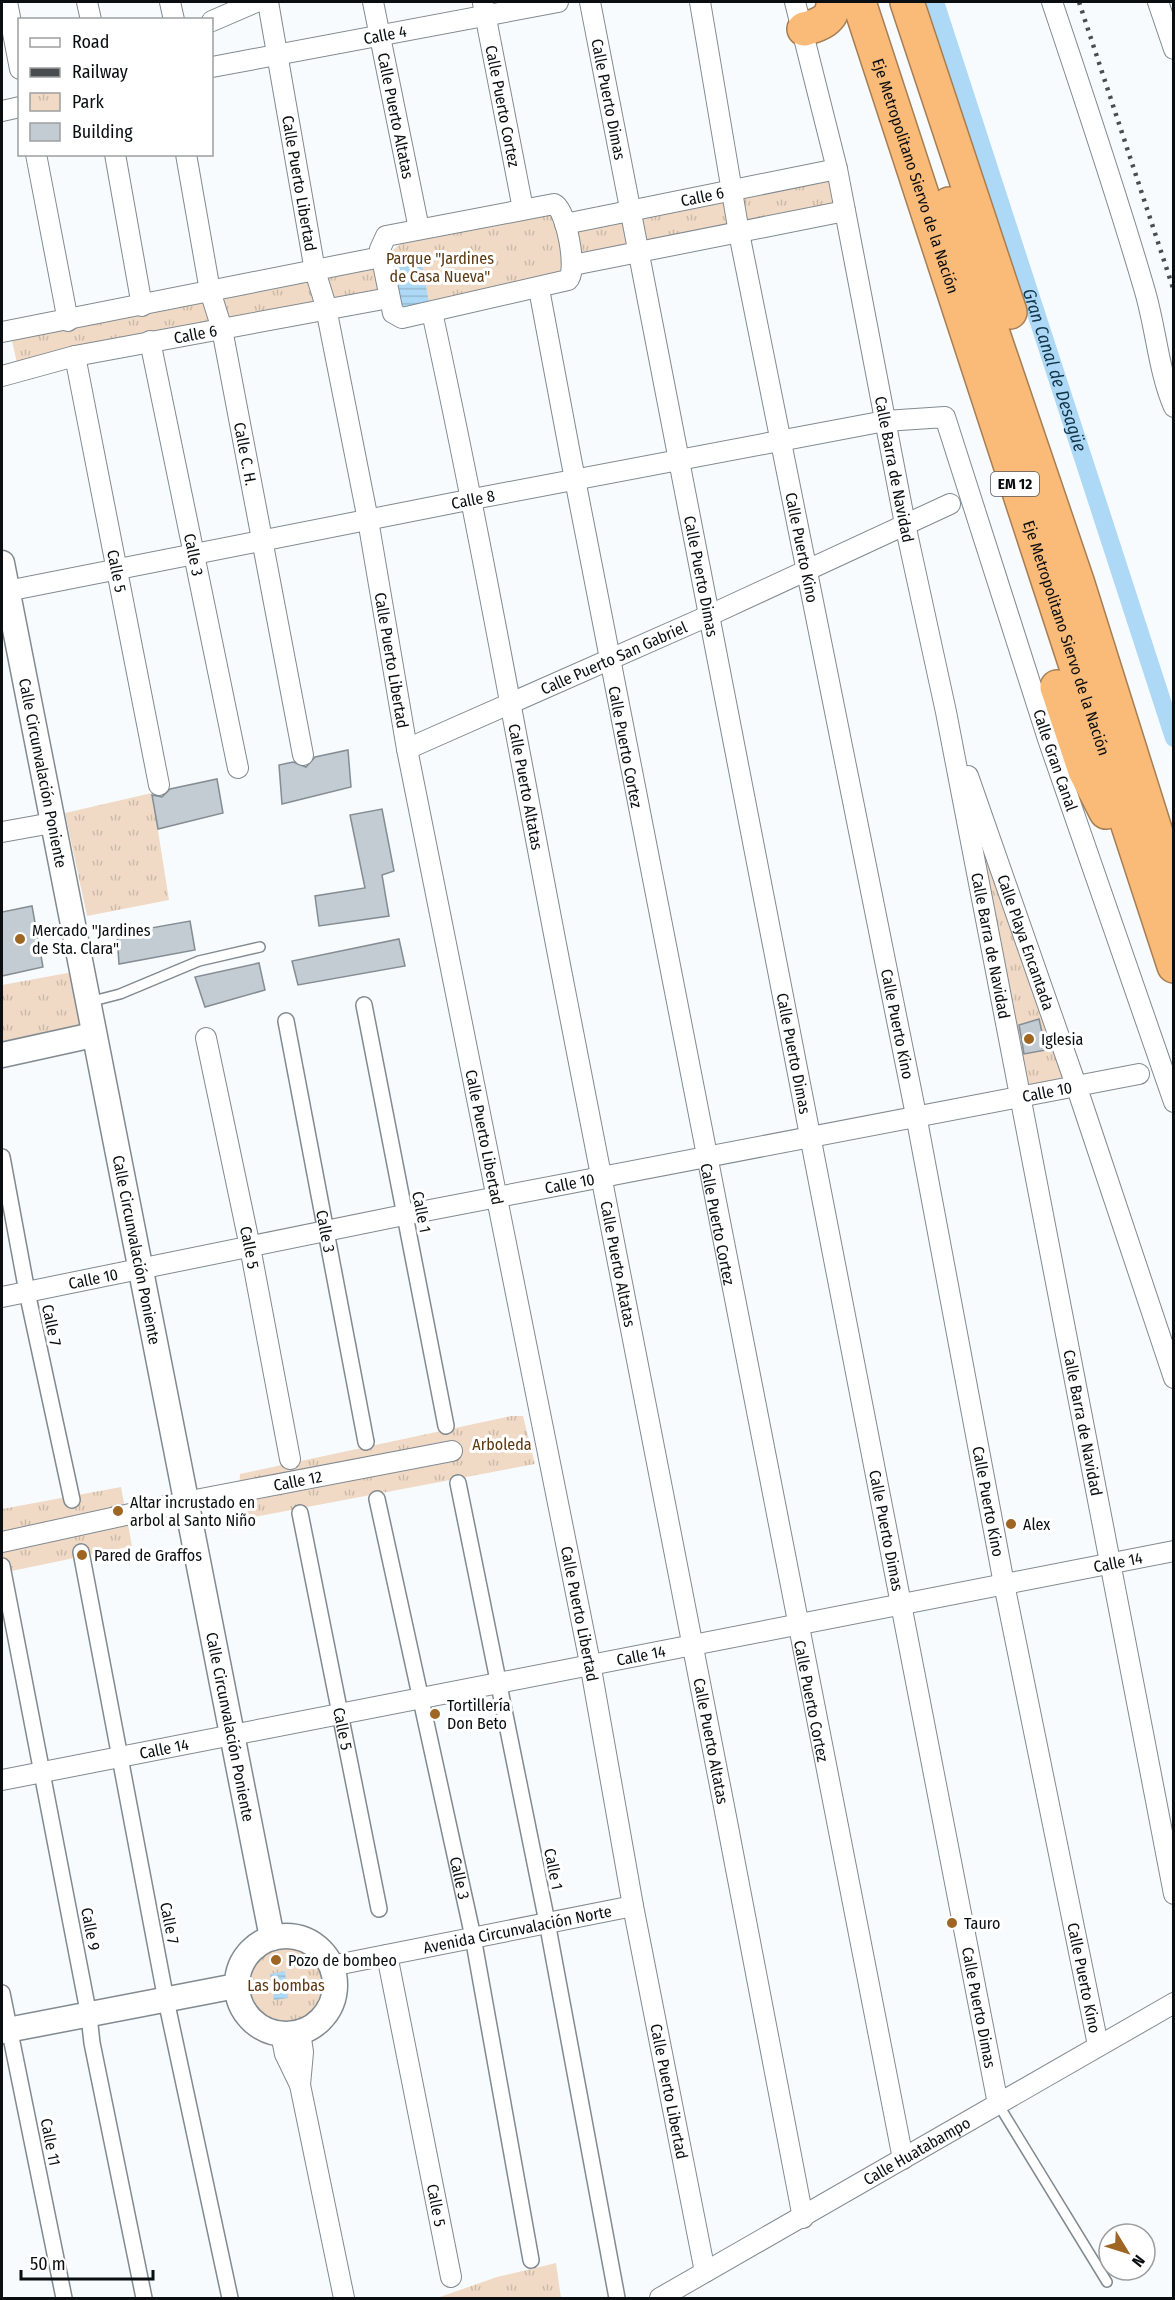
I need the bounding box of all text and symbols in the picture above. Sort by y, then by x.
legend [18,18,213,156]
street label: Calle 4 [362,22,408,48]
text: Road [72,31,109,53]
street label: Calle Puerto Dimas [587,37,629,162]
street label: Calle Puerto Cortez [481,44,524,169]
street label: Calle Puerto Altatas [374,51,418,181]
street label: Eje Metropolitano Siervo de la Nación [868,56,963,296]
text: Railway [72,61,128,83]
text: Park [72,91,105,113]
street label: Calle Puerto Libertad [278,114,320,253]
text: Building [72,121,133,143]
street label: Calle 6 [679,183,726,210]
park label: Parque "Jardines de Casa Nueva" [386,249,494,286]
water label: Gran Canal de Desagüe [1018,286,1091,455]
street label: Calle 6 [172,321,219,348]
street label: Calle Barra de Navidad [871,395,918,544]
street label: Calle C. H. [230,421,261,487]
road number: EM 12 [991,472,1039,496]
street label: Calle 8 [450,486,496,513]
street label: Calle Puerto Kino [781,491,822,604]
street label: Calle Puerto Dimas [680,514,722,639]
street label: Eje Metropolitano Siervo de la Nación [1019,518,1114,758]
street label: Calle 3 [180,532,207,578]
street label: Calle 5 [103,548,130,594]
street label: Calle Puerto Libertad [370,591,412,730]
street label: Calle Puerto San Gabriel [538,617,690,699]
street label: Calle Circunvalación Poniente [15,677,71,870]
street label: Calle Puerto Cortez [604,684,646,809]
street label: Calle Gran Canal [1029,707,1081,814]
street label: Calle Puerto Altatas [504,722,547,852]
street label: Calle Barra de Navidad [967,871,1014,1020]
street label: Calle Playa Encantada [993,872,1058,1013]
place label: Mercado "Jardines de Sta. Clara" [32,921,151,958]
marker: Mercado "Jardines de Sta. Clara" [13,932,27,946]
street label: Calle Puerto Kino [877,967,918,1081]
street label: Calle Puerto Dimas [773,991,815,1116]
place label: Iglesia [1041,1030,1084,1049]
marker: Iglesia [1022,1032,1036,1046]
street label: Calle Puerto Libertad [461,1068,507,1207]
street label: Calle 10 [1021,1078,1074,1106]
street label: Calle Circunvalación Poniente [109,1154,164,1346]
street label: Calle Puerto Cortez [696,1162,739,1287]
street label: Calle 10 [543,1170,596,1198]
street label: Calle 1 [408,1190,435,1234]
street label: Calle Puerto Altatas [596,1199,639,1329]
street label: Calle 3 [312,1208,339,1254]
street label: Calle 5 [236,1224,263,1270]
street label: Calle 10 [67,1265,120,1293]
street label: Calle 7 [38,1303,65,1348]
street label: Calle Barra de Navidad [1059,1348,1106,1498]
park label: Arboleda [472,1435,532,1454]
street label: Calle Puerto Kino [968,1445,1008,1558]
street label: Calle 12 [272,1467,324,1495]
street label: Calle Puerto Dimas [865,1468,907,1593]
place label: Altar incrustado en arbol al Santo Niño [130,1493,256,1530]
marker: Altar incrustado en arbol al Santo Niño [111,1504,125,1518]
place label: Alex [1023,1515,1050,1534]
marker: Alex [1004,1517,1018,1531]
street label: Calle Puerto Libertad [557,1545,602,1683]
place label: Pared de Graffos [94,1546,202,1565]
marker: Pared de Graffos [75,1548,89,1562]
street label: Calle 14 [1092,1548,1144,1577]
street label: Calle Circunvalación Poniente [202,1631,258,1823]
street label: Calle Puerto Cortez [790,1638,833,1764]
street label: Calle 14 [615,1642,667,1670]
street label: Calle Puerto Altatas [689,1676,732,1806]
place label: Tortillería Don Beto [447,1696,511,1733]
street label: Calle 5 [329,1706,356,1752]
marker: Tortillería Don Beto [428,1707,442,1721]
street label: Calle 14 [138,1735,190,1763]
street label: Calle 1 [540,1847,567,1891]
street label: Calle 3 [446,1855,473,1901]
street label: Calle 7 [156,1901,183,1946]
street label: Avenida Circunvalación Norte [422,1901,613,1957]
street label: Calle 9 [77,1906,104,1952]
place label: Tauro [964,1914,1000,1933]
marker: Tauro [945,1916,959,1930]
street label: Calle Puerto Kino [1063,1921,1104,2035]
street label: Calle Puerto Dimas [958,1945,1000,2070]
place label: Pozo de bombeo [288,1951,397,1970]
marker: Pozo de bombeo [269,1953,283,1967]
park label: Las bombas [247,1976,325,1995]
street label: Calle Puerto Libertad [646,2022,692,2161]
street label: Calle Huatabampo [860,2113,974,2189]
street label: Calle 11 [37,2117,64,2167]
street label: Calle 5 [423,2182,450,2228]
north arrow [1097,2222,1157,2282]
scale bar [21,2243,153,2281]
text: N [1128,2251,1149,2271]
text: 50 m [30,2253,66,2275]

